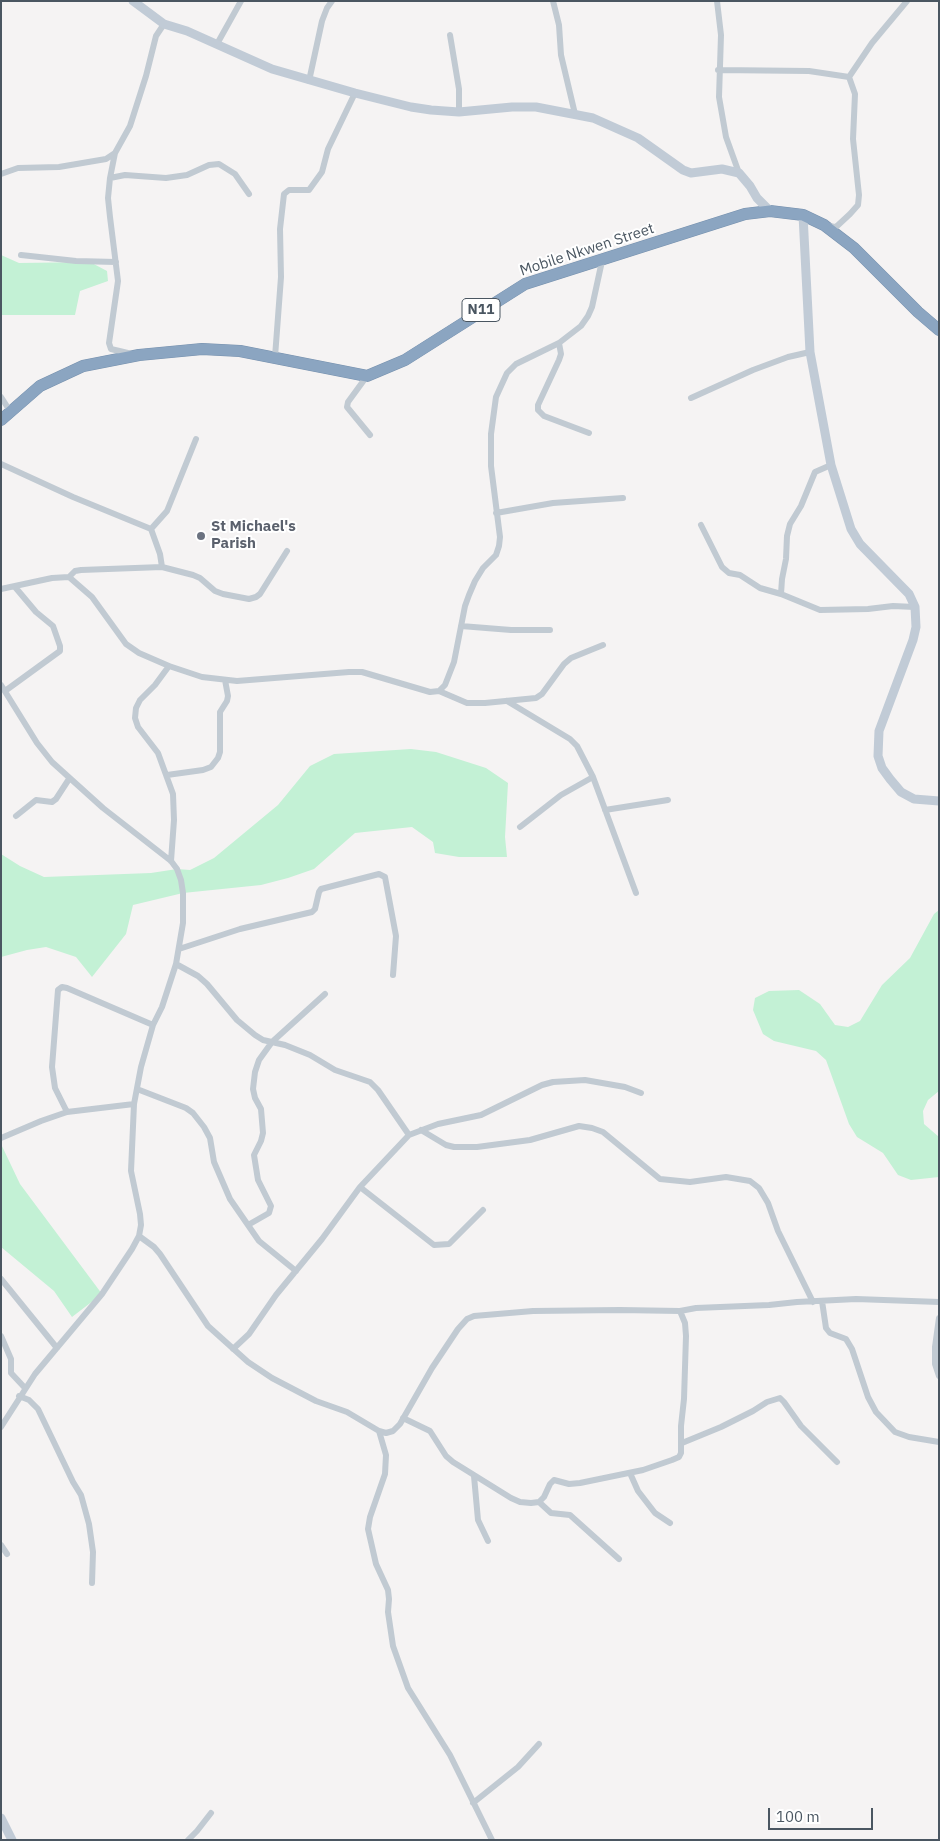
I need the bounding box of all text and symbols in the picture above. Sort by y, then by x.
street label: Mobile Nkwen Street [518,220,656,280]
road number: N11 [462,298,500,322]
place label: St Michael's Parish [211,518,296,553]
marker: St Michael's Parish [195,530,207,542]
scale bar [770,1798,875,1830]
text: 100 m [776,1807,820,1826]

